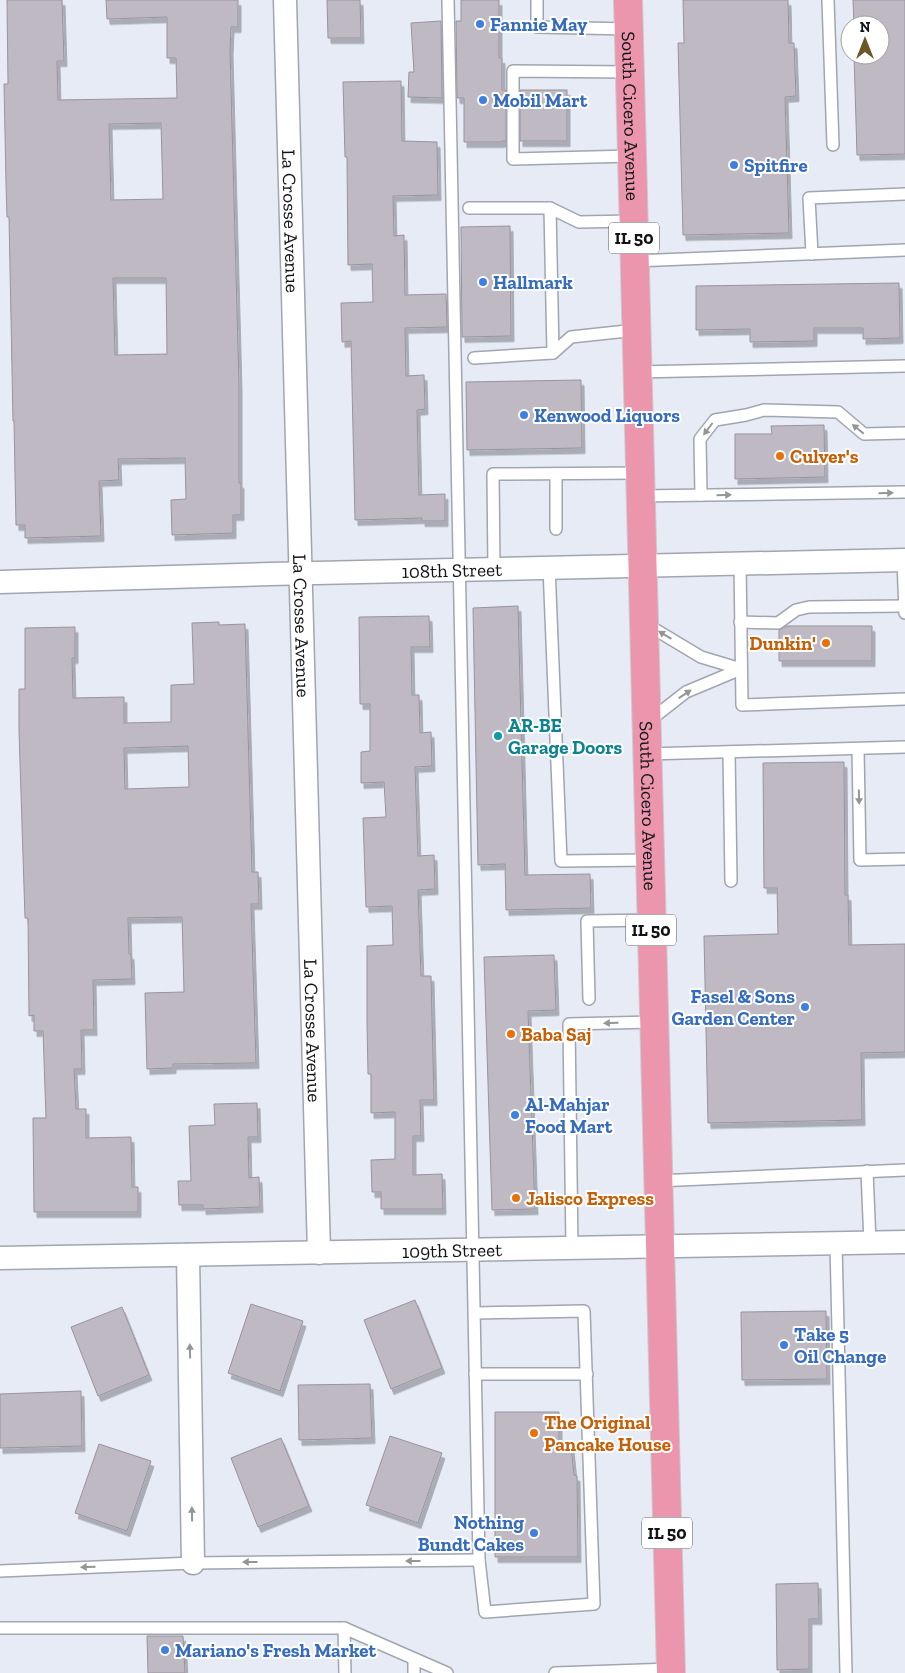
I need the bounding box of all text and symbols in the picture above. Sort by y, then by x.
place label: Fannie May [490,13,587,36]
north arrow [840,15,890,65]
marker: Fannie May [474,18,486,30]
text: N [860,19,871,36]
street label: South Cicero Avenue [617,31,645,201]
place label: Mobil Mart [493,89,588,112]
marker: Mobil Mart [477,94,489,106]
street label: La Crosse Avenue [278,149,304,293]
place label: Spitfire [744,154,808,177]
marker: Spitfire [728,159,740,171]
road number: IL 50 [609,222,659,254]
place label: Hallmark [493,271,573,294]
marker: Hallmark [477,276,489,288]
place label: Kenwood Liquors [534,404,680,427]
marker: Kenwood Liquors [518,409,530,421]
one-way arrow [703,423,713,436]
one-way arrow [852,423,865,434]
place label: Culver's [790,445,859,468]
marker: Culver's [774,450,786,462]
one-way arrow [879,488,895,496]
one-way arrow [716,491,732,499]
street label: La Crosse Avenue [289,554,315,698]
street label: 108th Street [401,557,502,583]
one-way arrow [658,631,672,640]
place label: Dunkin' [749,632,816,655]
marker: Dunkin' [820,637,832,649]
one-way arrow [678,690,692,699]
place label: AR-BE Garage Doors [508,714,623,759]
street label: South Cicero Avenue [635,721,662,891]
marker: AR-BE Garage Doors [492,730,504,742]
one-way arrow [855,790,863,806]
road number: IL 50 [626,914,676,946]
street label: La Crosse Avenue [300,959,326,1103]
place label: Fasel & Sons Garden Center [671,985,796,1030]
marker: Fasel & Sons Garden Center [799,1001,811,1013]
one-way arrow [603,1019,619,1027]
place label: Baba Saj [521,1023,591,1046]
marker: Baba Saj [505,1028,517,1040]
place label: Al-Mahjar Food Mart [525,1093,613,1138]
marker: Al-Mahjar Food Mart [509,1109,521,1121]
place label: Jalisco Express [526,1187,654,1210]
marker: Jalisco Express [510,1192,522,1204]
street label: 109th Street [402,1238,502,1262]
place label: Take 5 Oil Change [794,1323,886,1368]
marker: Take 5 Oil Change [778,1339,790,1351]
one-way arrow [186,1343,194,1359]
place label: The Original Pancake House [544,1411,671,1456]
marker: The Original Pancake House [528,1427,540,1439]
one-way arrow [188,1506,196,1522]
place label: Nothing Bundt Cakes [418,1511,524,1556]
road number: IL 50 [642,1518,692,1549]
marker: Nothing Bundt Cakes [528,1527,540,1539]
one-way arrow [404,1557,420,1565]
one-way arrow [242,1558,258,1566]
one-way arrow [80,1563,96,1571]
place label: Mariano's Fresh Market [175,1639,377,1662]
marker: Mariano's Fresh Market [159,1644,171,1656]

